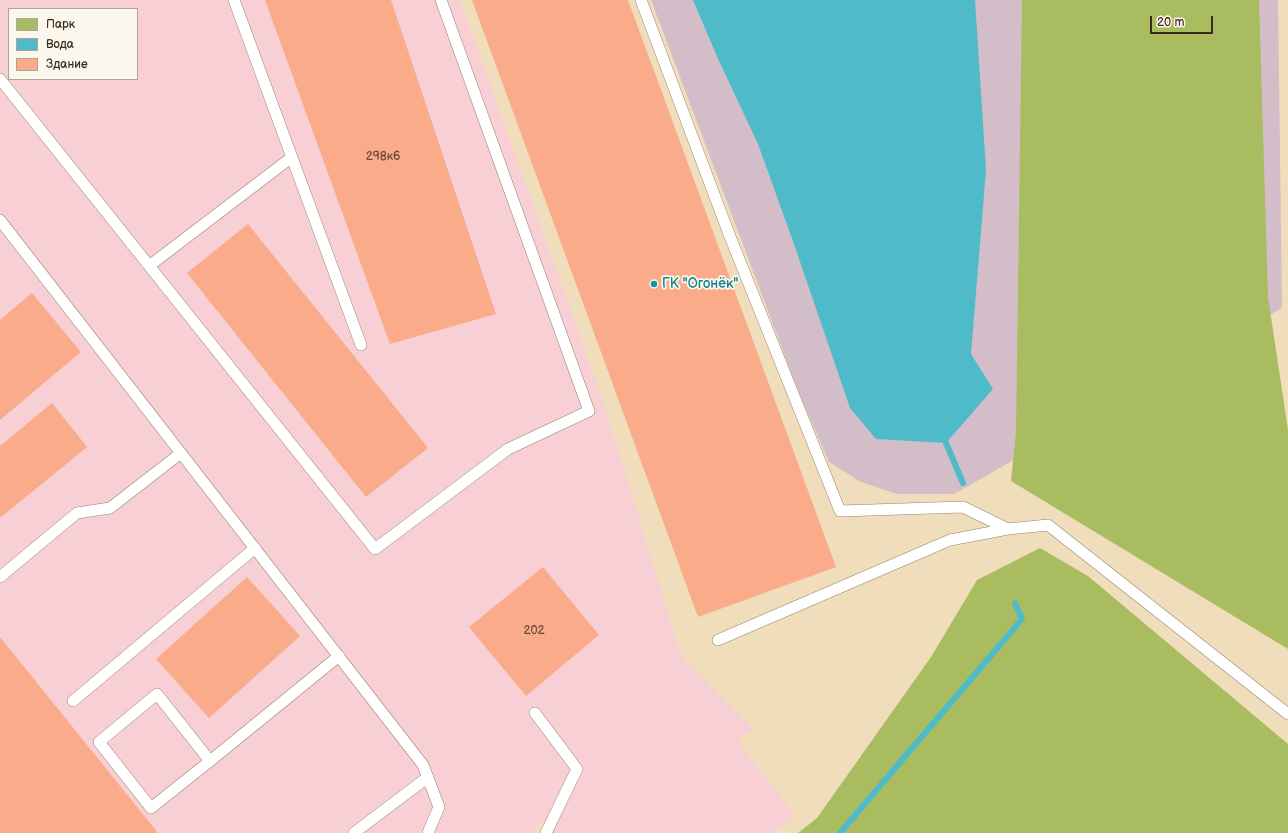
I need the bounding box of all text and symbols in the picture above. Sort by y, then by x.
legend [8,8,138,80]
scale bar [1152,8,1215,34]
text: 20 m [1157,15,1184,30]
text: Парк [46,17,75,32]
text: Вода [46,37,74,52]
text: Здание [46,57,88,72]
house number: 298к6 [366,150,400,164]
place label: ГК "Огонёк" [662,276,739,292]
marker: ГК "Огонёк" [649,279,659,289]
house number: 202 [523,624,545,638]

